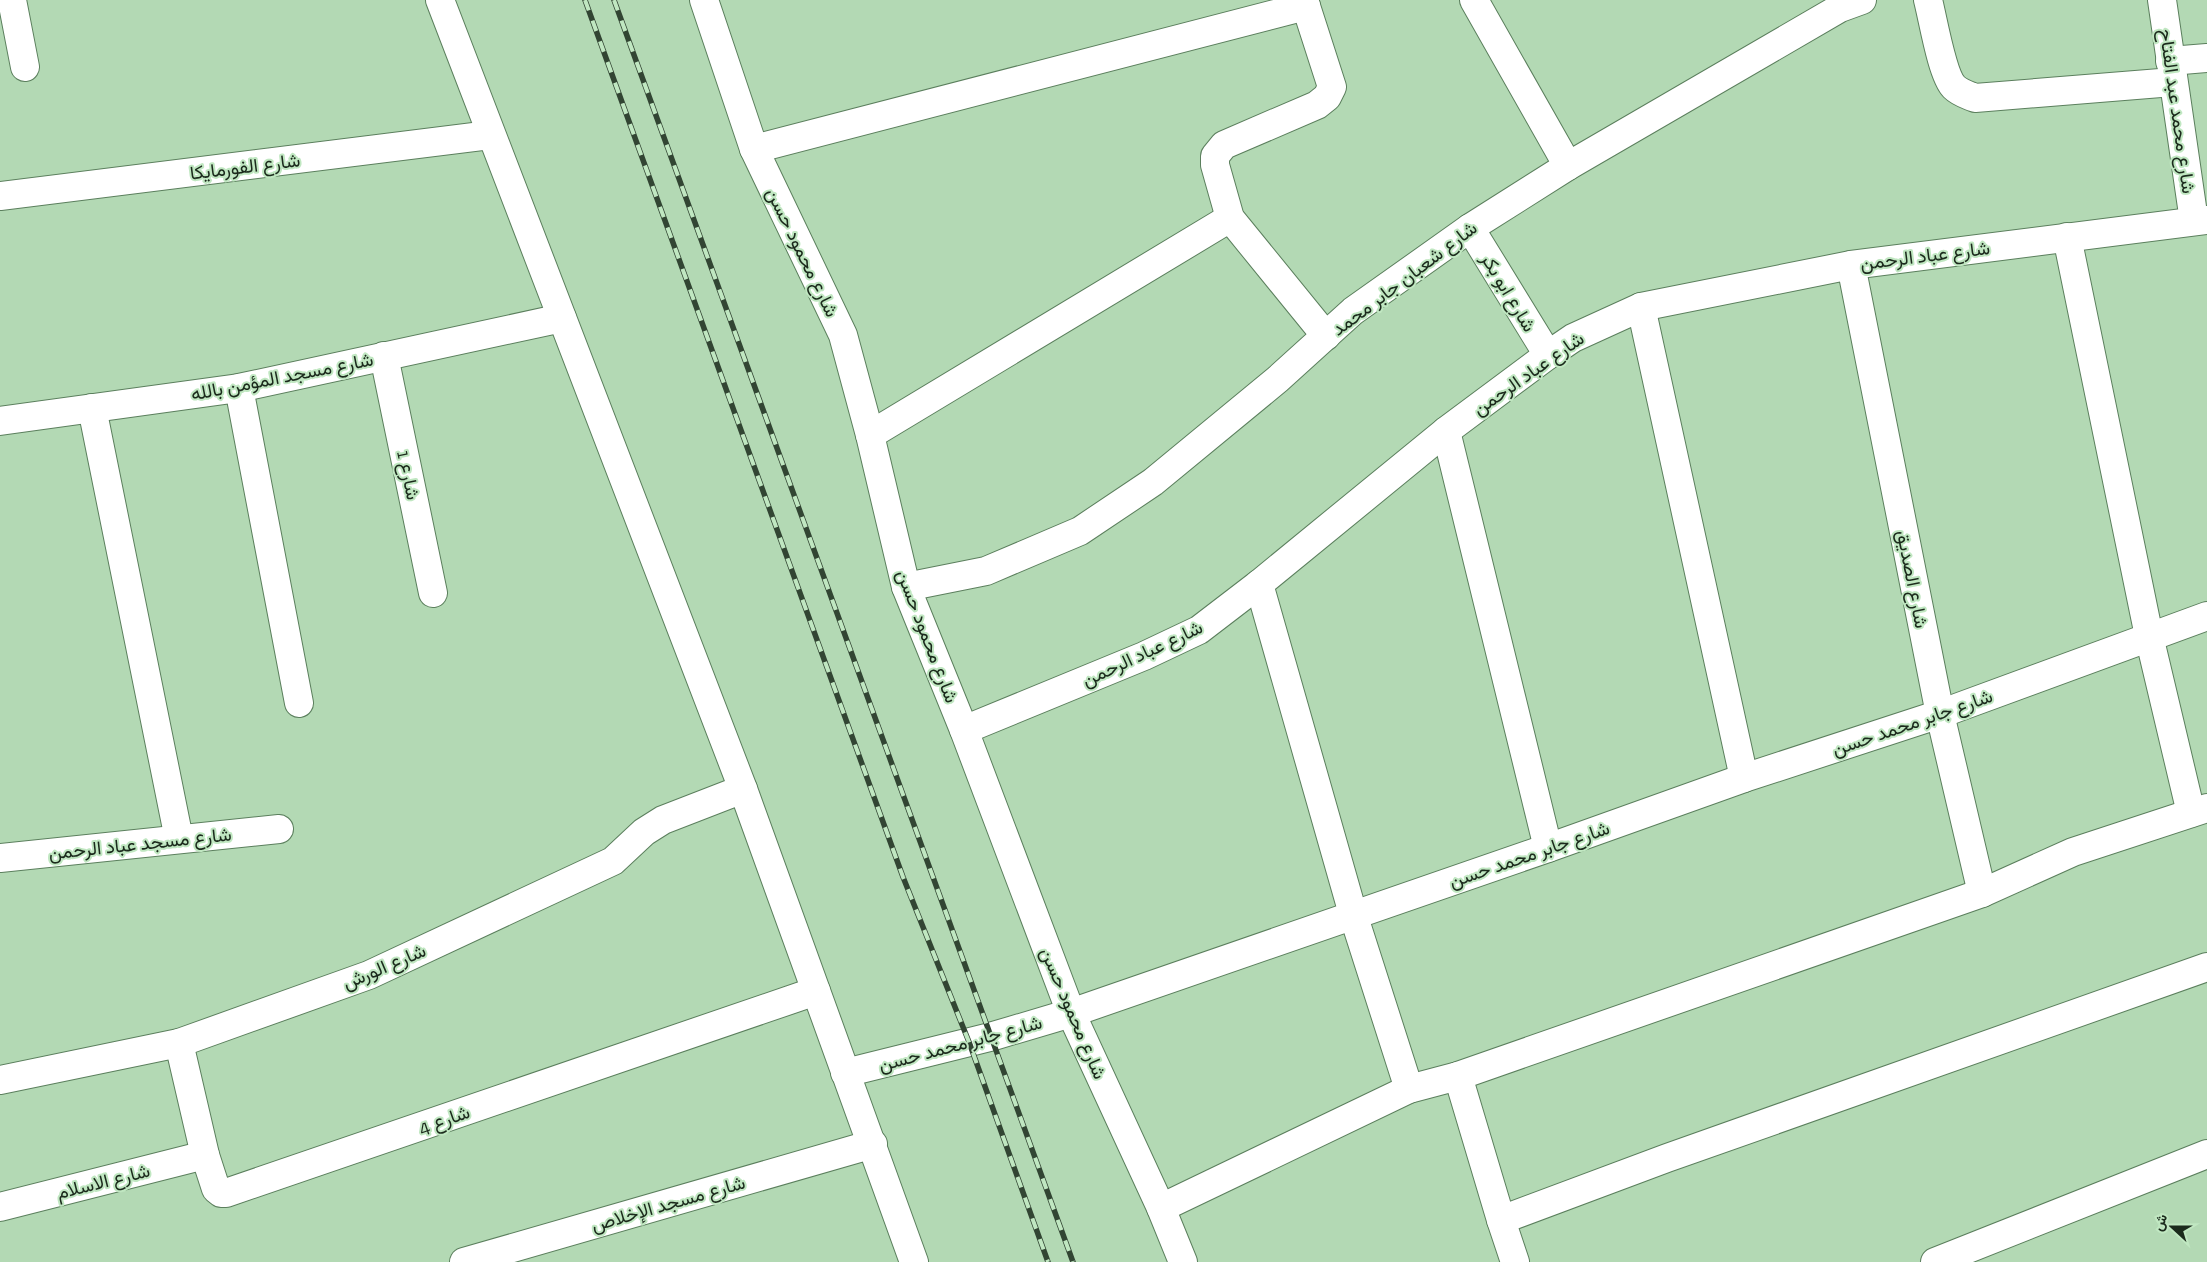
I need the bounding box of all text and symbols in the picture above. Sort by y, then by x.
street label: شارع محمد عبد الفتاح [2154,27,2200,195]
street label: شارع الفورمايكا [189,148,302,186]
street label: شارع محمود حسن [760,184,844,321]
street label: شارع شعبان جابر محمد [1327,216,1482,341]
street label: شارع عباد الرحمن [1859,236,1991,276]
street label: شارع ابو بكر [1475,248,1541,336]
street label: شارع عباد الرحمن [1468,327,1589,421]
street label: شارع مسجد المؤمن بالله [189,348,375,406]
street label: شارع 1 [391,448,425,502]
street label: شارع الصديق [1891,528,1933,630]
street label: شارع محمود حسن [891,566,964,706]
street label: شارع عباد الرحمن [1078,615,1207,692]
street label: شارع جابر محمد حسن [1829,684,1996,762]
street label: شارع جابر محمد حسن [1446,816,1613,894]
street label: شارع مسجد عباد الرحمن [47,822,233,866]
street label: شارع الورش [339,939,430,995]
street label: شارع محمود حسن [1035,944,1112,1083]
street label: شارع جابر محمد حسن [876,1011,1045,1077]
street label: شارع 4 [415,1100,473,1140]
street label: شارع الاسلام [54,1159,152,1205]
street label: شارع مسجد الإخلاص [588,1170,748,1237]
north arrow [2147,1202,2197,1252]
text: ش [2149,1211,2171,1233]

